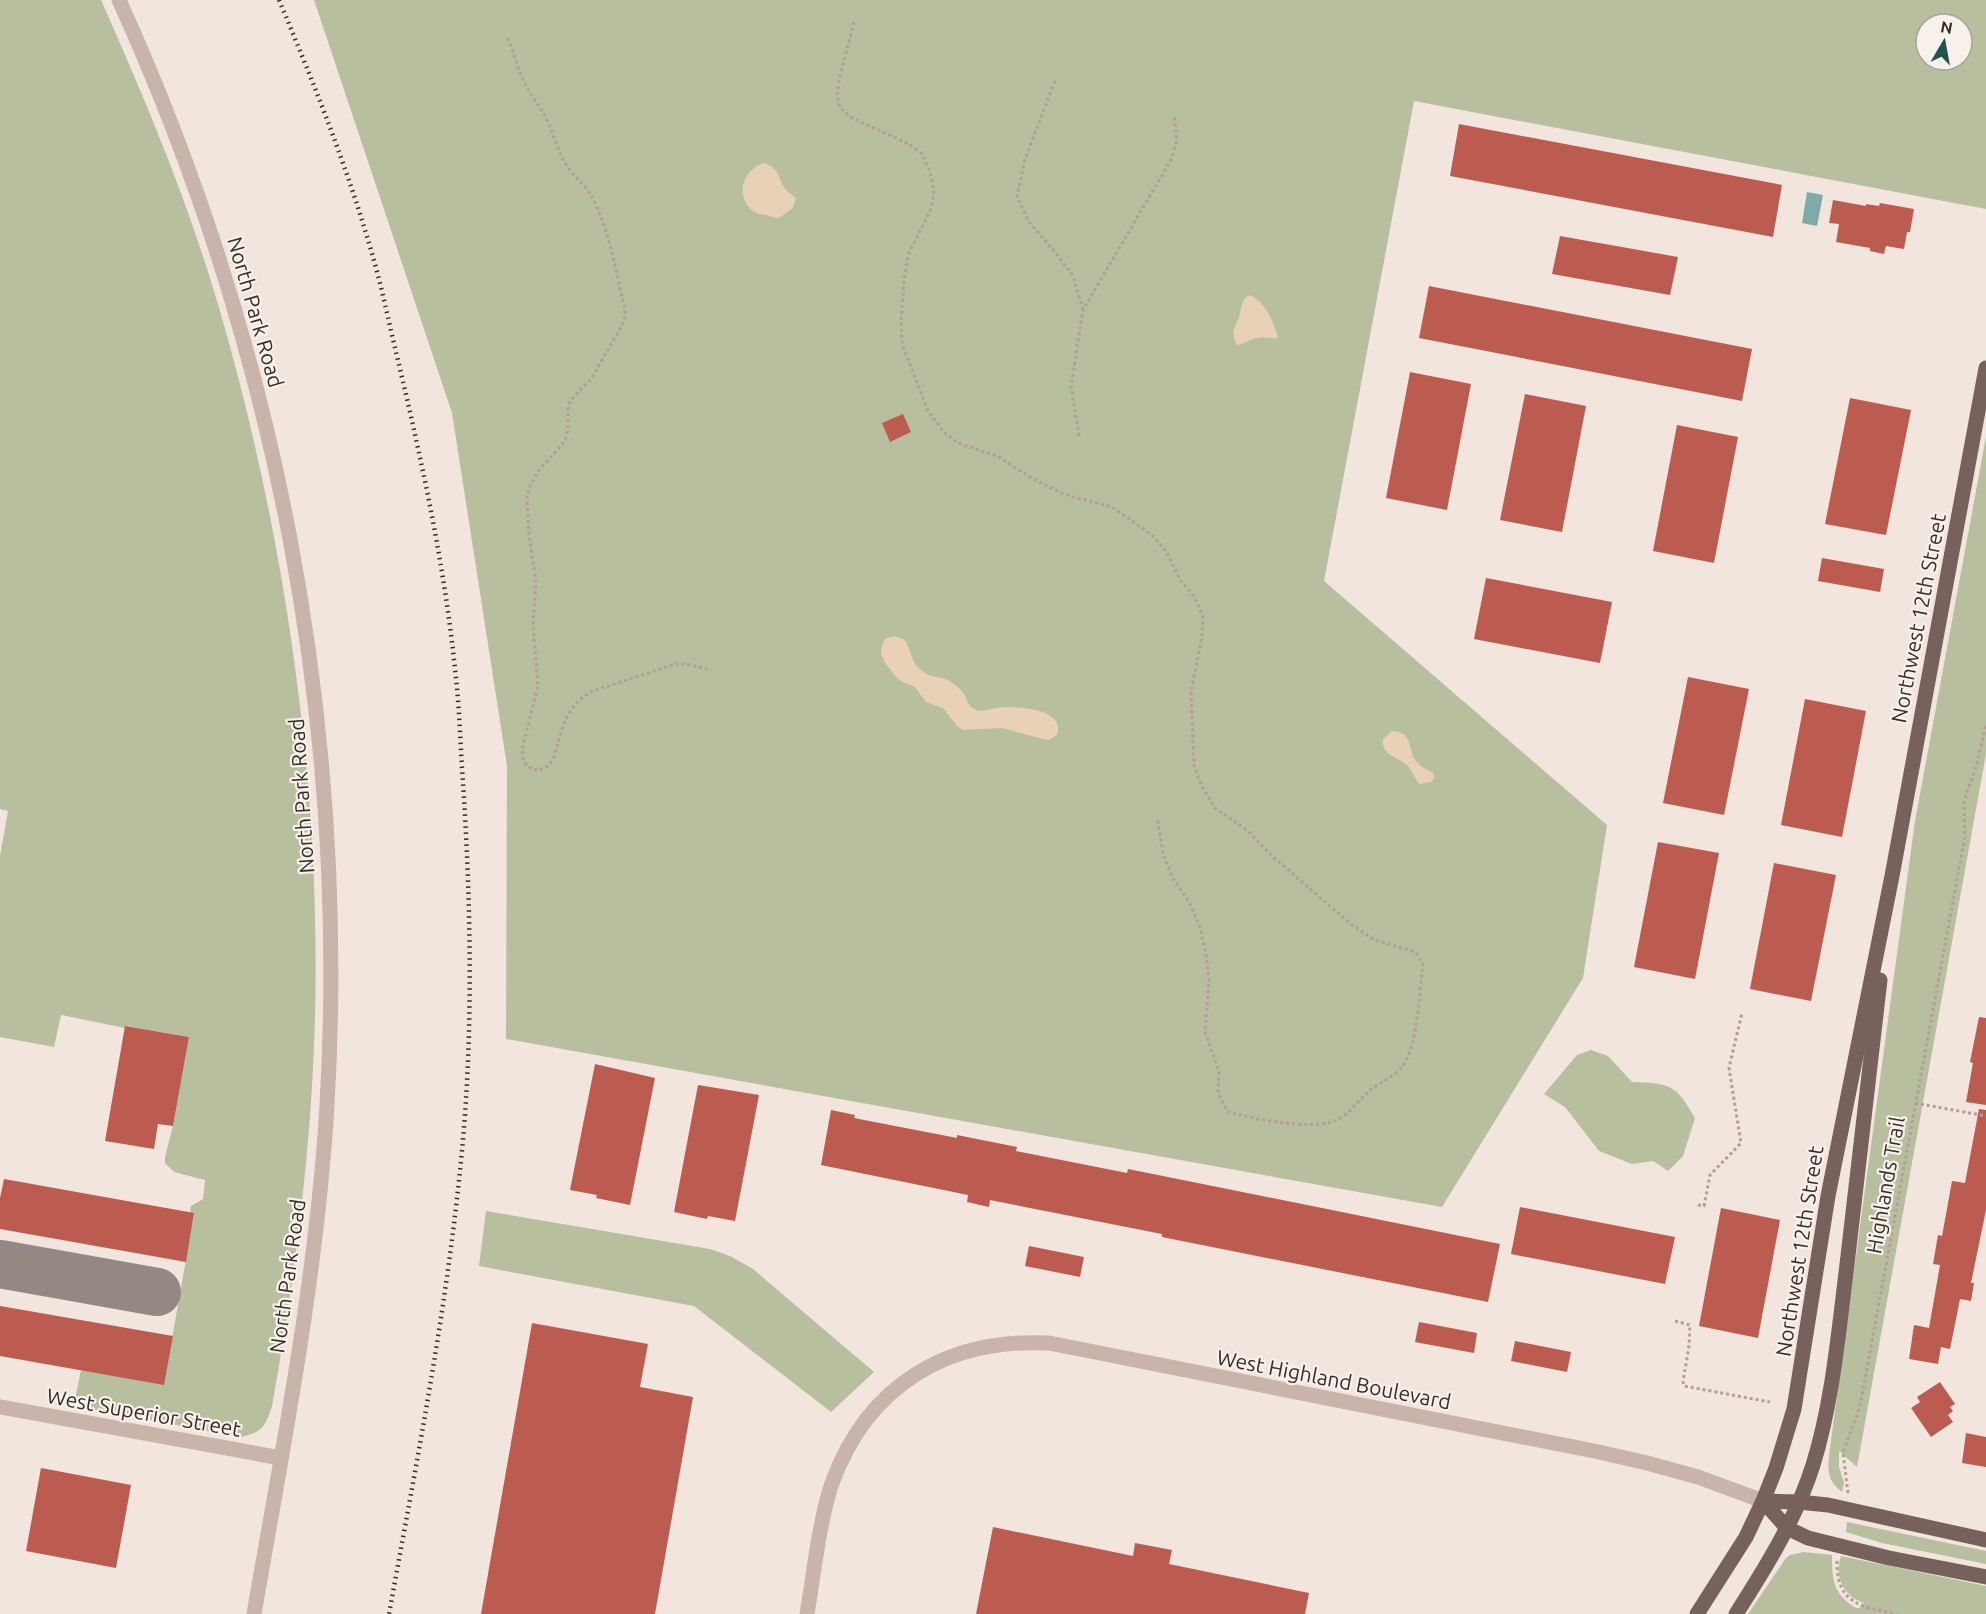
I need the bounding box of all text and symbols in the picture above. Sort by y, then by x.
north arrow [1914,12,1974,72]
text: N [1939,17,1954,37]
street label: North Park Road [223,234,289,390]
street label: Northwest 12th Street [1886,511,1950,725]
street label: North Park Road [284,718,318,874]
street label: Highlands Trail [1861,1115,1909,1255]
street label: Northwest 12th Street [1770,1144,1828,1358]
street label: North Park Road [264,1197,310,1355]
street label: West Highland Boulevard [1215,1345,1453,1413]
street label: West Superior Street [45,1383,243,1441]

